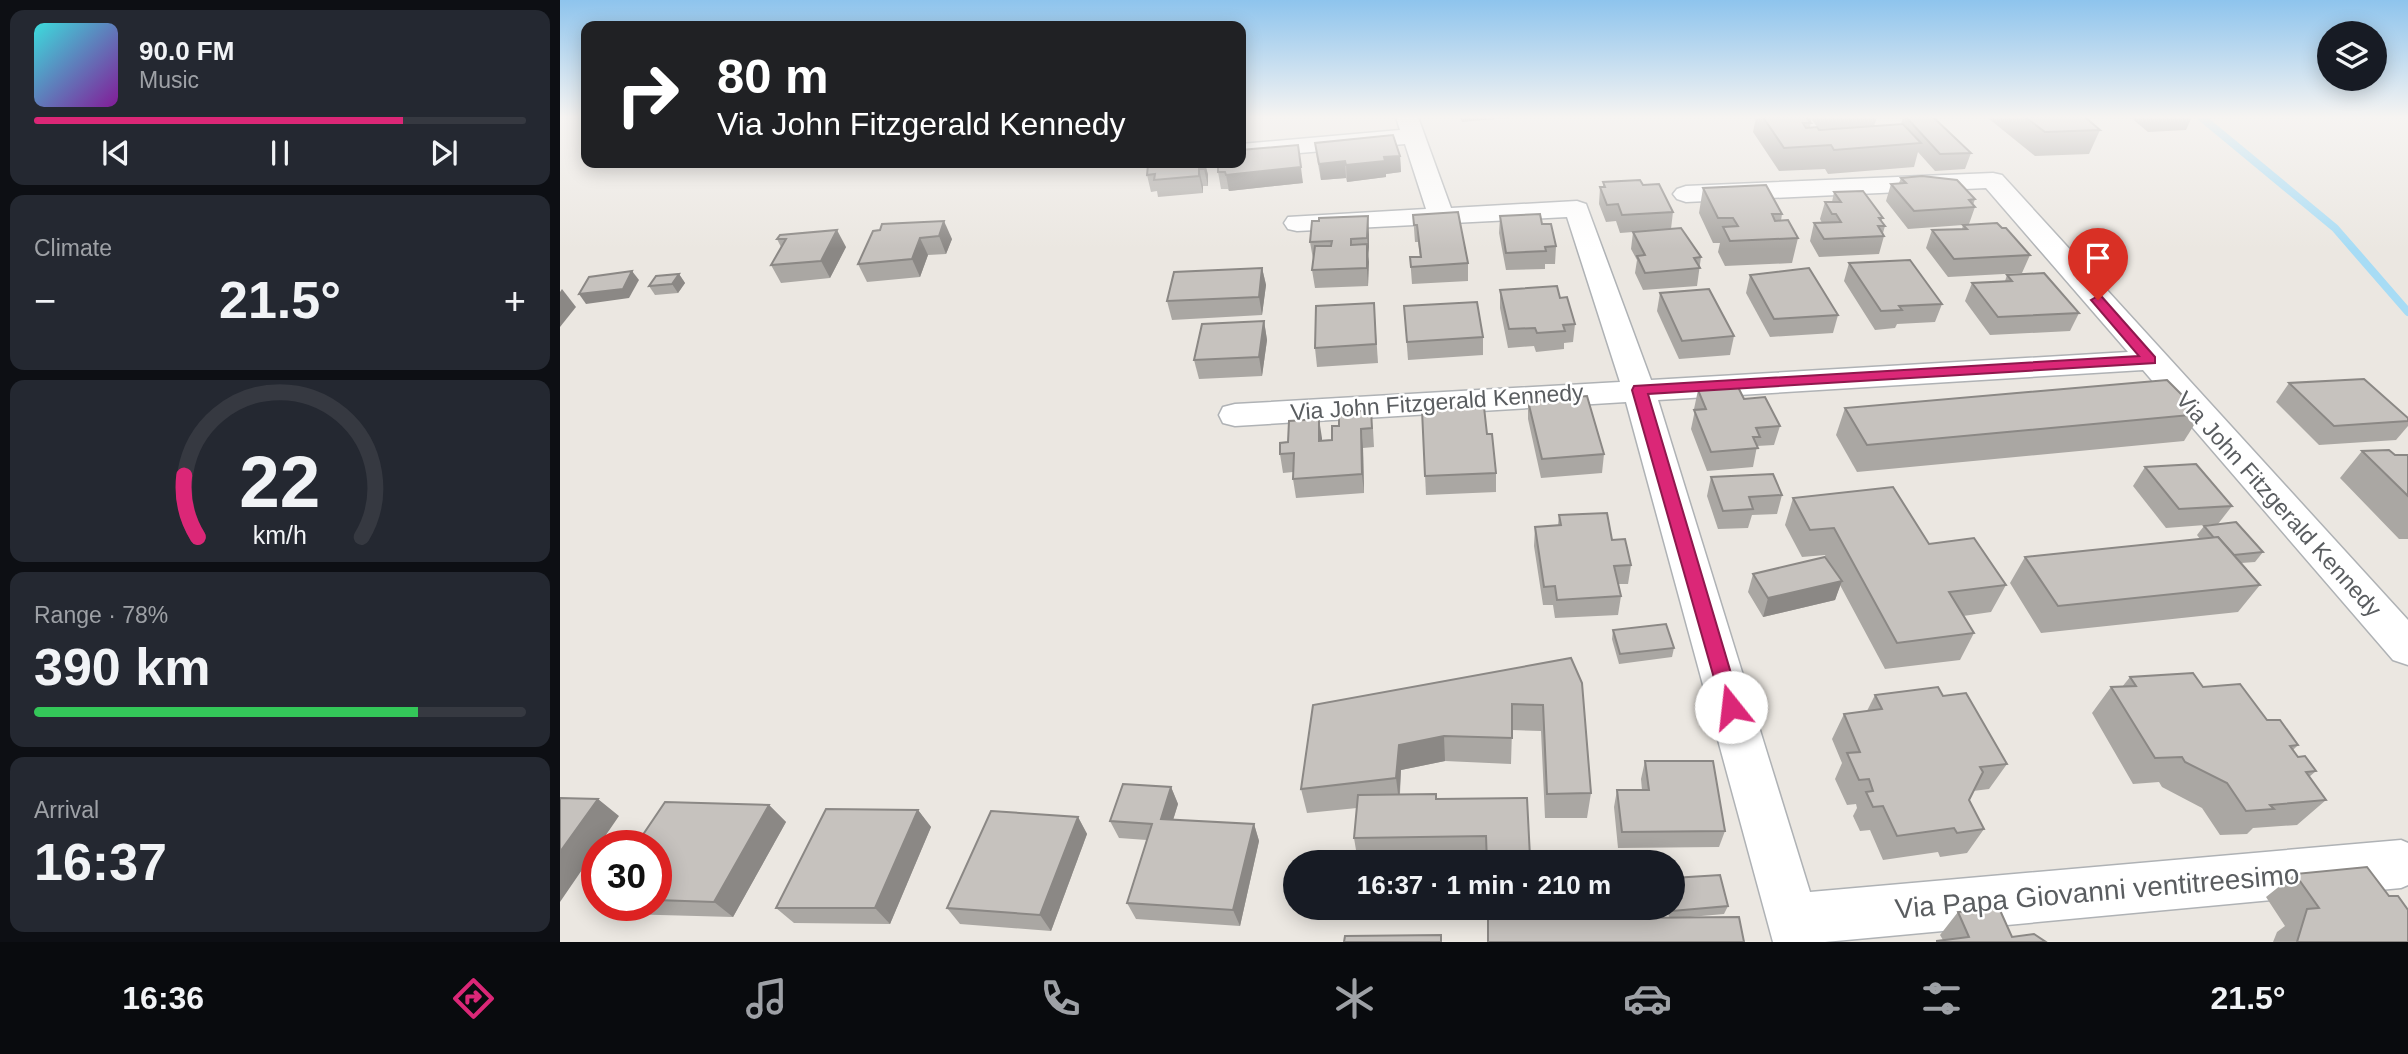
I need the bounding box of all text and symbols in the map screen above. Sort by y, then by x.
map controls [2317,21,2387,91]
button: layers [2317,21,2387,91]
text: 90.0 FM [139,36,234,66]
icon: right [602,49,693,140]
text: 80 m [717,49,829,103]
text: Music [139,67,199,93]
text: Via John Fitzgerald Kennedy [717,106,1126,142]
icon: previous [97,134,135,172]
icon: pause [261,134,299,172]
icon: next [425,134,463,172]
pin [2068,228,2128,300]
text: Climate [34,235,112,261]
icon: arrive [2079,239,2117,277]
text: 21.5° [219,271,341,329]
text: − [34,280,56,322]
text: + [504,280,526,322]
street label: Via John Fitzgerald Kennedy [1290,379,1585,425]
street label: Via John Fitzgerald Kennedy [2171,386,2387,622]
text: 22 [240,441,320,522]
text: km/h [253,521,307,549]
text: Range · 78% [34,602,168,628]
text: 390 km [34,638,210,696]
position arrow [1694,670,1768,744]
text: Arrival [34,797,99,823]
speed limit sign: 30 [581,830,672,921]
text: 16:37 [34,833,167,891]
street label: Via Papa Giovanni ventitreesimo [1894,858,2300,925]
text: 16:37 · 1 min · 210 m [1357,870,1611,900]
icon: directions [449,974,498,1023]
icon: music [742,974,791,1023]
icon: phone [1036,974,1085,1023]
icon: climate [1330,974,1379,1023]
icon: car [1623,974,1672,1023]
icon: filters [1917,974,1966,1023]
text: 16:36 [122,980,204,1016]
text: 21.5° [2211,980,2286,1016]

